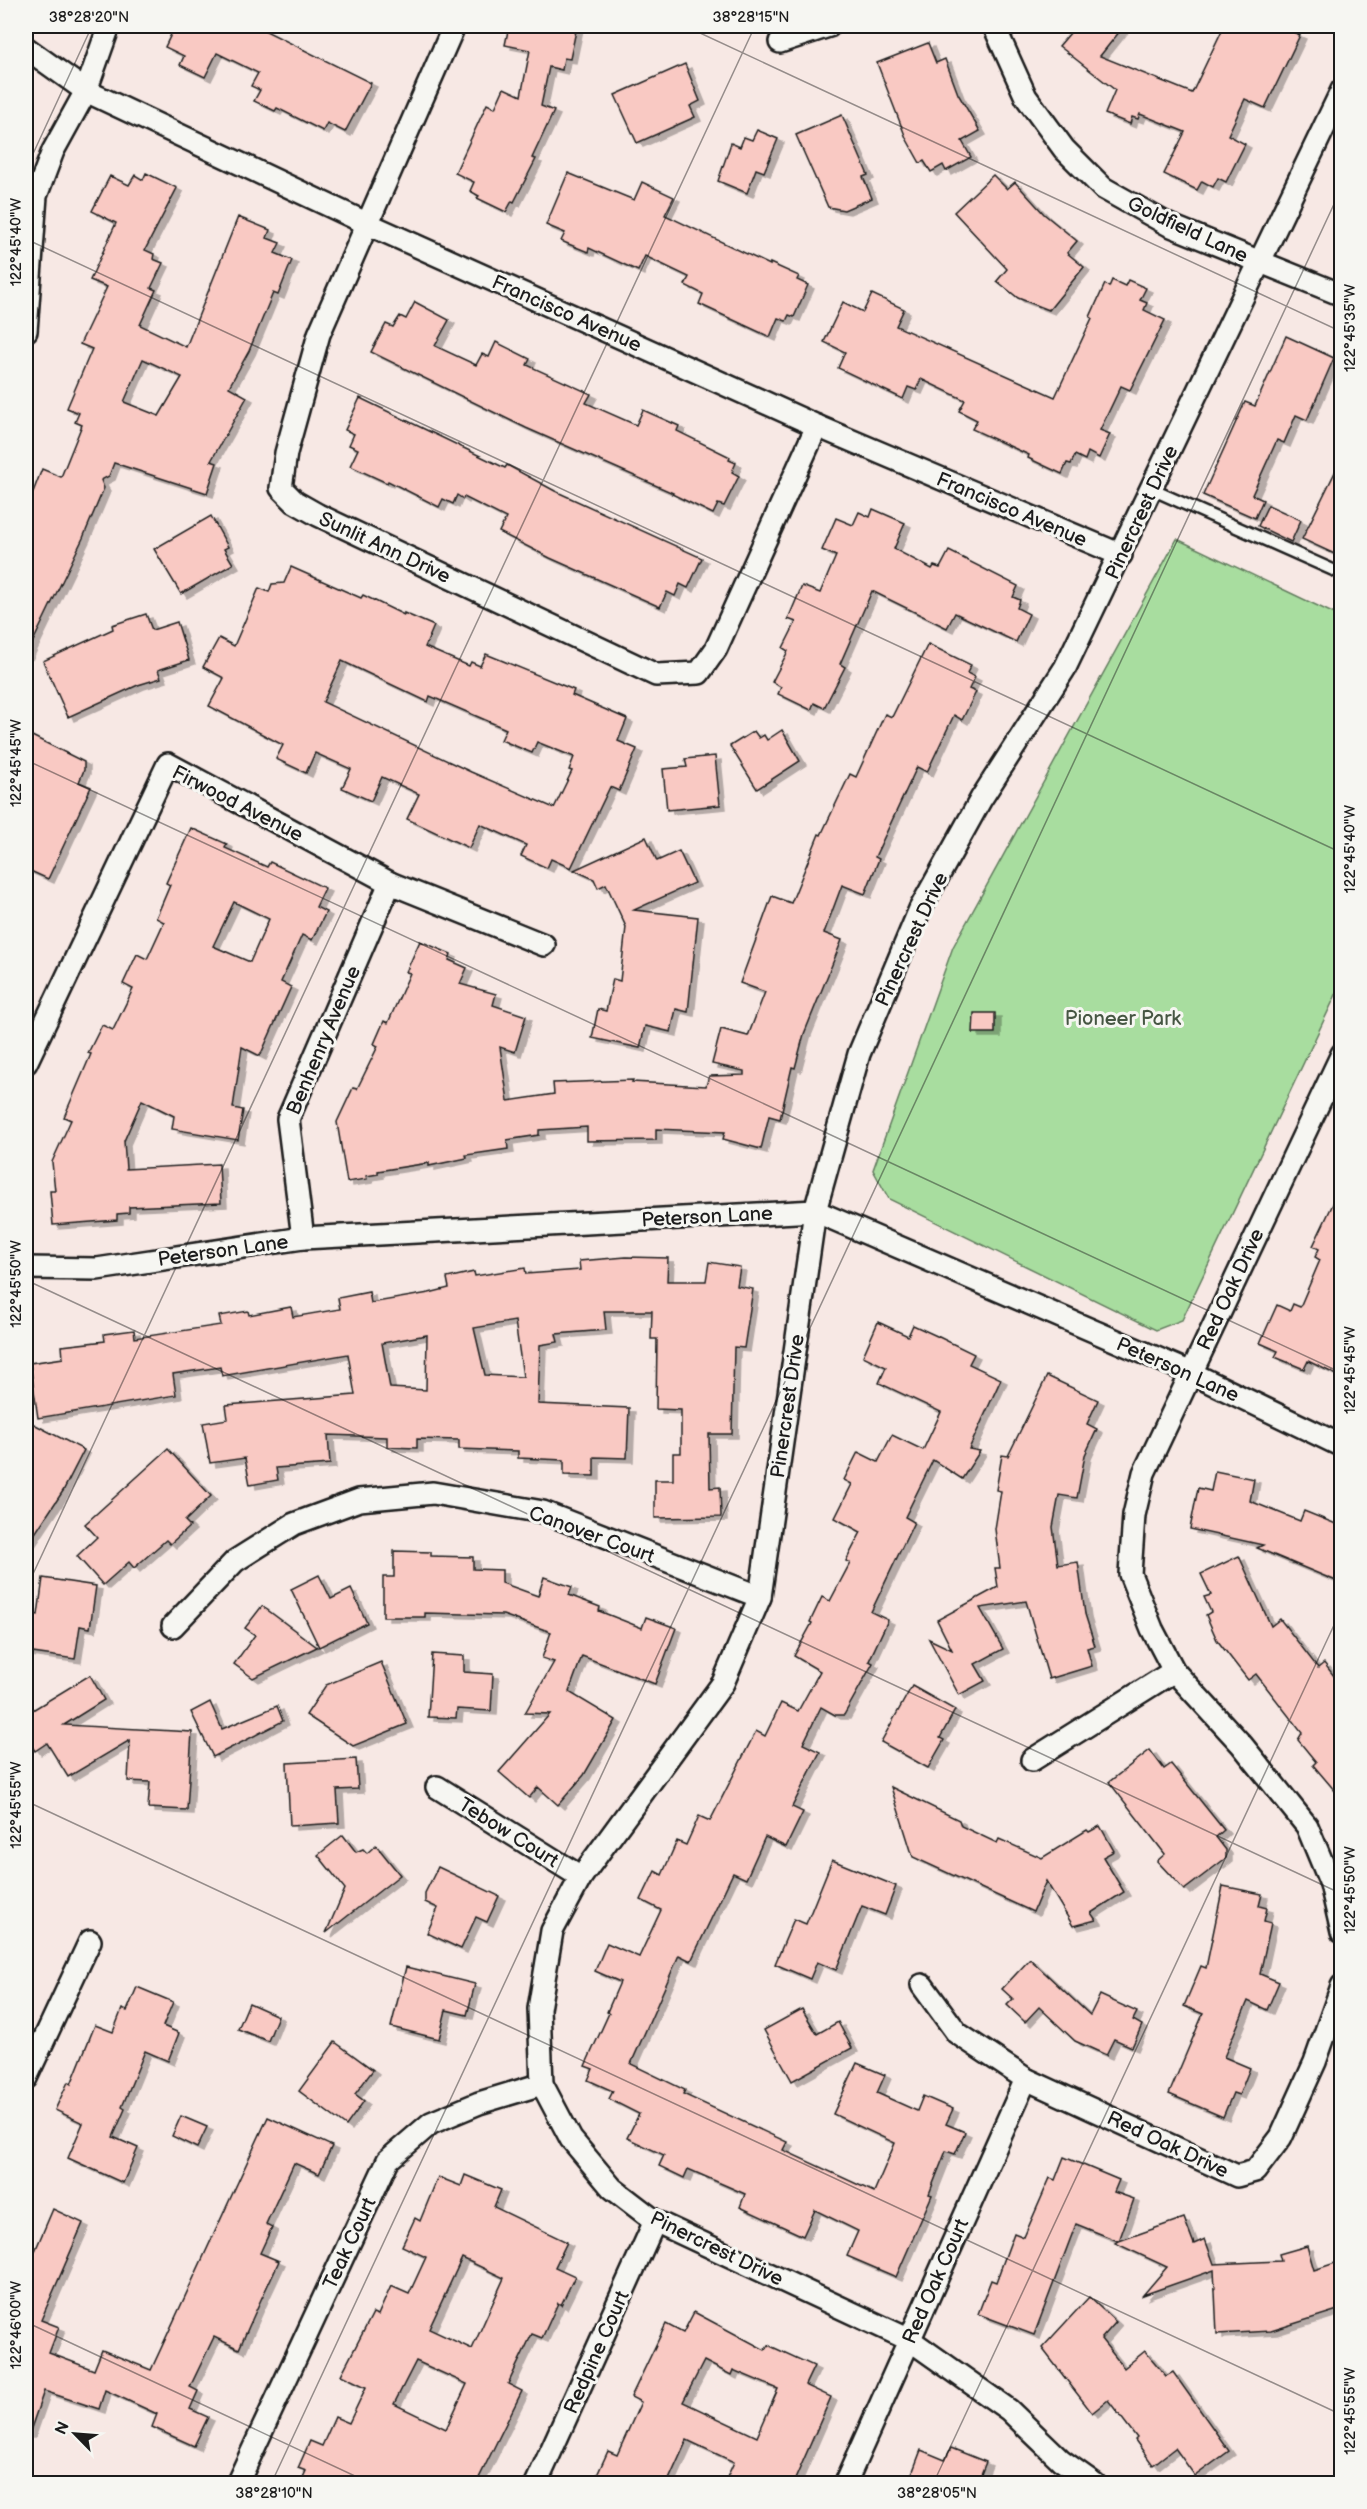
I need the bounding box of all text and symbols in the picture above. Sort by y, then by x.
text: 38°28'20"N [49,8,129,27]
text: 38°28'15"N [712,8,790,27]
street label: Goldfield Lane [1123,192,1252,268]
text: 122°45'40"W [7,198,26,286]
street label: Francisco Avenue [488,270,645,358]
text: 122°45'35"W [1341,284,1360,372]
street label: Pinercrest Drive [1100,442,1183,583]
street label: Francisco Avenue [933,467,1091,552]
street label: Sunlit Ann Drive [315,507,454,589]
text: 122°45'45"W [7,719,26,807]
street label: Firwood Avenue [168,761,307,847]
text: 122°45'40"W [1341,805,1360,893]
street label: Pinercrest Drive [870,869,953,1010]
street label: Benhenry Avenue [282,962,366,1119]
park label: Pioneer Park [1065,1007,1181,1031]
street label: Peterson Lane [641,1202,774,1232]
street label: Red Oak Drive [1192,1225,1270,1354]
street label: Peterson Lane [156,1230,290,1272]
text: 122°45'50"W [7,1240,26,1328]
text: 122°45'45"W [1341,1326,1360,1414]
street label: Peterson Lane [1113,1332,1243,1408]
street label: Pinercrest Drive [766,1333,810,1480]
street label: Canover Court [526,1501,658,1569]
text: 122°45'55"W [7,1761,26,1849]
street label: Tebow Court [454,1793,563,1873]
text: 122°45'50"W [1341,1846,1360,1934]
street label: Red Oak Drive [1103,2106,1232,2184]
street label: Teak Court [318,2194,382,2293]
street label: Pinercrest Drive [646,2206,787,2292]
street label: Red Oak Court [898,2215,974,2348]
text: 122°46'00"W [7,2280,26,2369]
street label: Redpine Court [559,2287,635,2418]
text: 122°45'55"W [1341,2367,1360,2455]
north arrow [45,2404,105,2464]
text: N [52,2419,74,2438]
text: 38°28'10"N [235,2484,313,2503]
text: 38°28'05"N [897,2484,977,2503]

